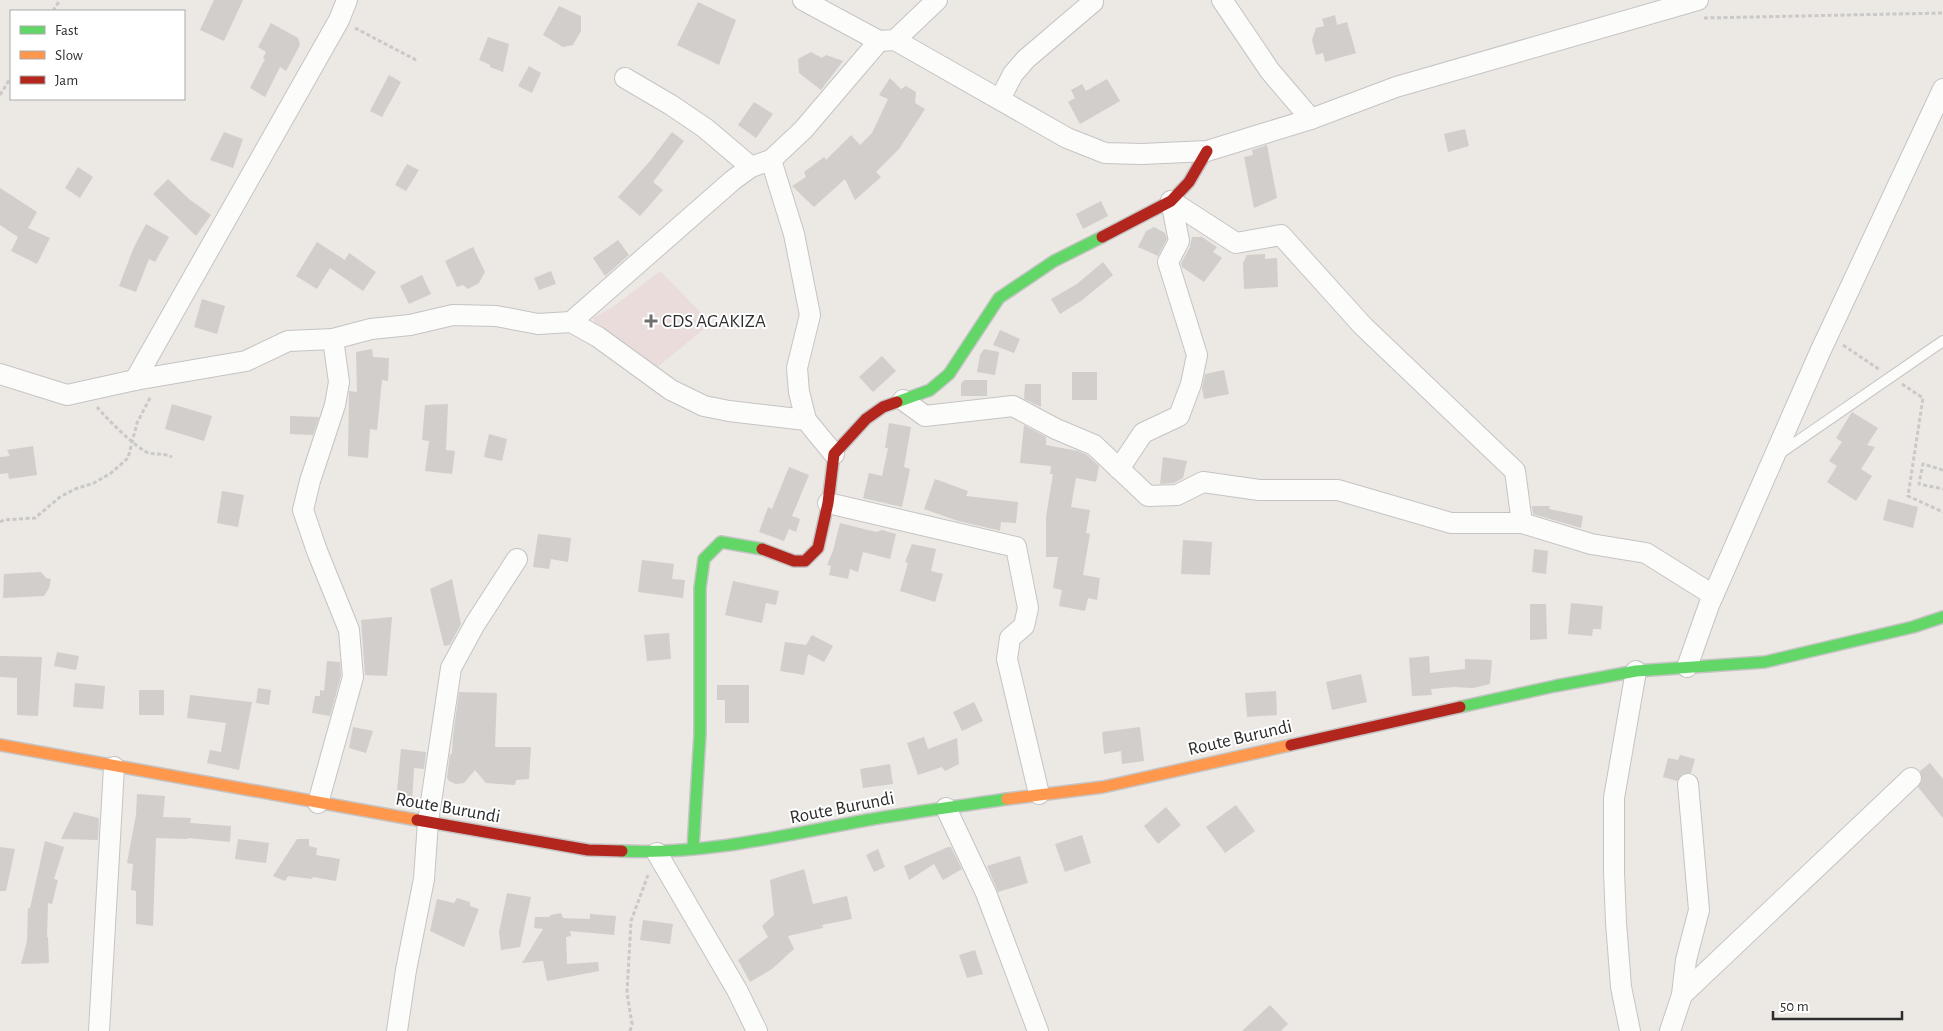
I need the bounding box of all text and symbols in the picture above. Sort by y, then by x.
legend [10,10,185,100]
text: Fast [55,23,79,38]
text: Slow [55,48,83,63]
text: Jam [55,73,78,88]
place label: CDS AGAKIZA [662,312,766,331]
marker: CDS AGAKIZA [644,314,658,328]
street label: Route Burundi [1186,717,1294,759]
street label: Route Burundi [394,789,502,827]
street label: Route Burundi [788,789,896,827]
scale bar [1773,988,1902,1020]
text: 50 m [1780,999,1809,1014]

